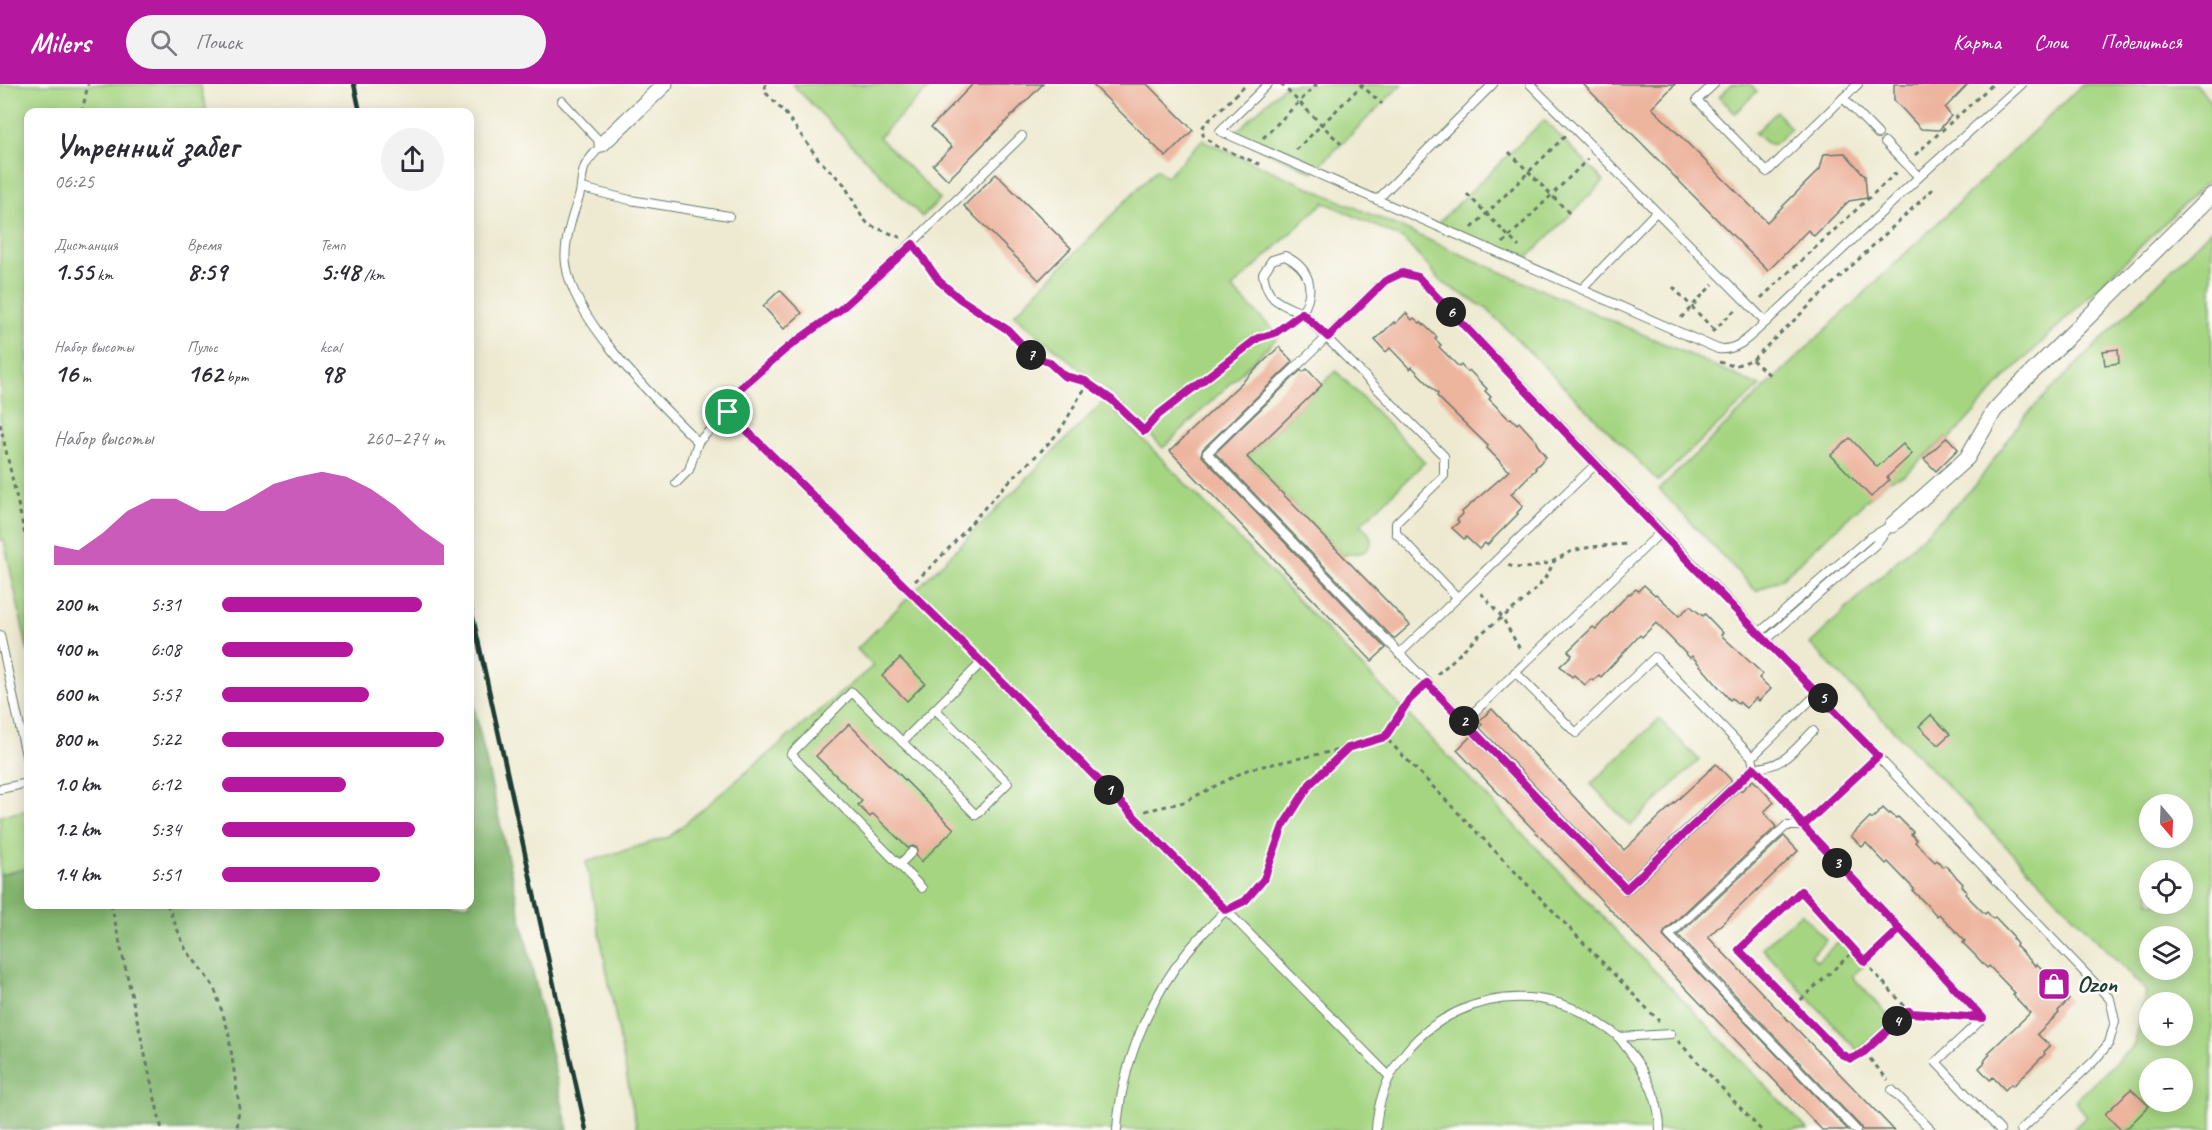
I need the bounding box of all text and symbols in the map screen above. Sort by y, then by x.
search box [126,15,546,69]
text: Milers [30,25,90,60]
icon: search [147,26,180,59]
text: Поиск [195,28,242,56]
text: Карта [1953,29,2001,55]
text: Слои [2034,29,2068,55]
text: Поделиться [2101,29,2182,55]
text: Утренний забег [54,125,238,167]
button: share [381,128,444,191]
text: 06:25 [54,169,94,194]
text: Дистанция [54,235,118,255]
text: Время [187,235,221,255]
text: Темп [320,235,346,255]
text: 1.55 [54,255,93,288]
text: 8:59 [187,255,227,288]
text: 5:48 [320,255,360,288]
text: km [93,265,113,285]
text: /km [360,265,385,285]
pin: 6 [1436,297,1466,327]
text: 6 [1447,302,1455,322]
text: Набор высоты [54,337,133,357]
text: Пульс [187,337,218,357]
text: kcal [320,337,341,357]
pin: 7 [1016,340,1046,370]
text: 7 [1027,345,1035,365]
text: 16 [54,357,78,390]
text: 162 [187,357,223,390]
text: 98 [320,357,343,390]
text: m [78,367,91,387]
text: bpm [223,367,249,387]
pin [702,386,753,437]
icon: arrive [711,395,744,428]
text: Набор высоты [54,426,153,451]
text: 260–274 m [365,426,444,451]
text: 200 m [54,592,97,617]
text: 5:31 [150,592,181,617]
text: 400 m [54,637,97,662]
text: 6:08 [150,637,181,662]
text: 600 m [54,682,98,707]
text: 5:57 [150,682,181,707]
pin: 5 [1808,683,1838,713]
text: 5 [1820,688,1826,708]
pin: 2 [1449,706,1479,736]
text: 2 [1460,711,1468,731]
text: 800 m [54,727,97,752]
text: 5:22 [150,727,181,752]
text: 1.0 km [54,772,101,797]
text: 6:12 [150,772,181,797]
pin: 1 [1094,775,1124,805]
text: 1 [1105,780,1113,800]
north arrow [2139,794,2193,848]
map controls [2139,794,2193,1112]
text: 1.2 km [54,817,101,842]
text: 5:34 [150,817,181,842]
pin: 3 [1822,848,1852,878]
text: 3 [1833,853,1841,873]
button: locate [2139,860,2193,914]
text: 1.4 km [54,862,101,887]
text: 5:51 [150,862,181,887]
button: layers [2139,926,2193,980]
shop icon: Ozon [2036,966,2072,1002]
place label: Ozon [2077,969,2118,999]
button: + [2139,992,2193,1046]
pin: 4 [1882,1006,1912,1036]
text: 4 [1893,1011,1901,1031]
button: − [2139,1058,2193,1112]

